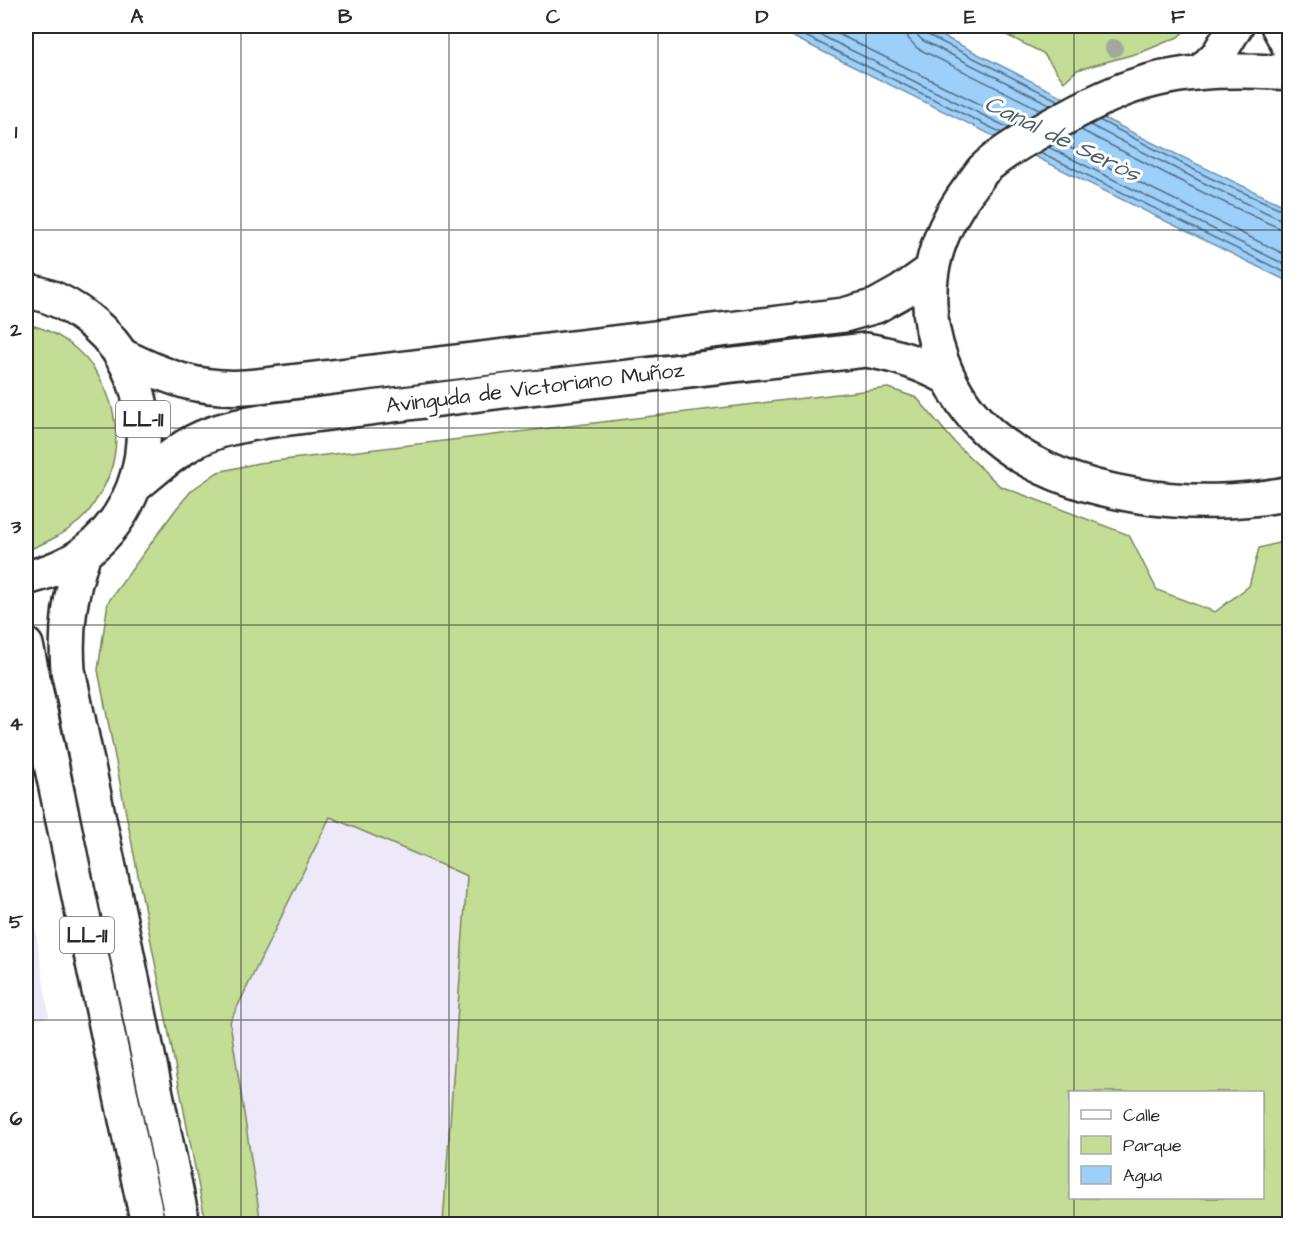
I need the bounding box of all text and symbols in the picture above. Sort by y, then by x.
text: A [131,3,144,31]
text: B [338,3,353,31]
text: C [546,3,561,31]
text: D [756,3,769,31]
text: E [964,3,976,31]
text: F [1171,3,1186,31]
water label: Canal de Seròs [979,87,1147,192]
text: 1 [15,118,18,146]
text: 2 [9,316,22,344]
street label: Avinguda de Victoriano Muñoz [384,354,686,423]
road number: LL-11 [116,401,170,437]
text: 3 [10,513,22,541]
text: 4 [9,710,23,738]
text: 5 [9,908,24,936]
road number: LL-11 [60,917,114,953]
legend [1069,1091,1264,1199]
text: Calle [1123,1103,1161,1128]
text: 6 [10,1105,23,1133]
text: Parque [1123,1133,1182,1158]
text: Agua [1123,1163,1162,1189]

